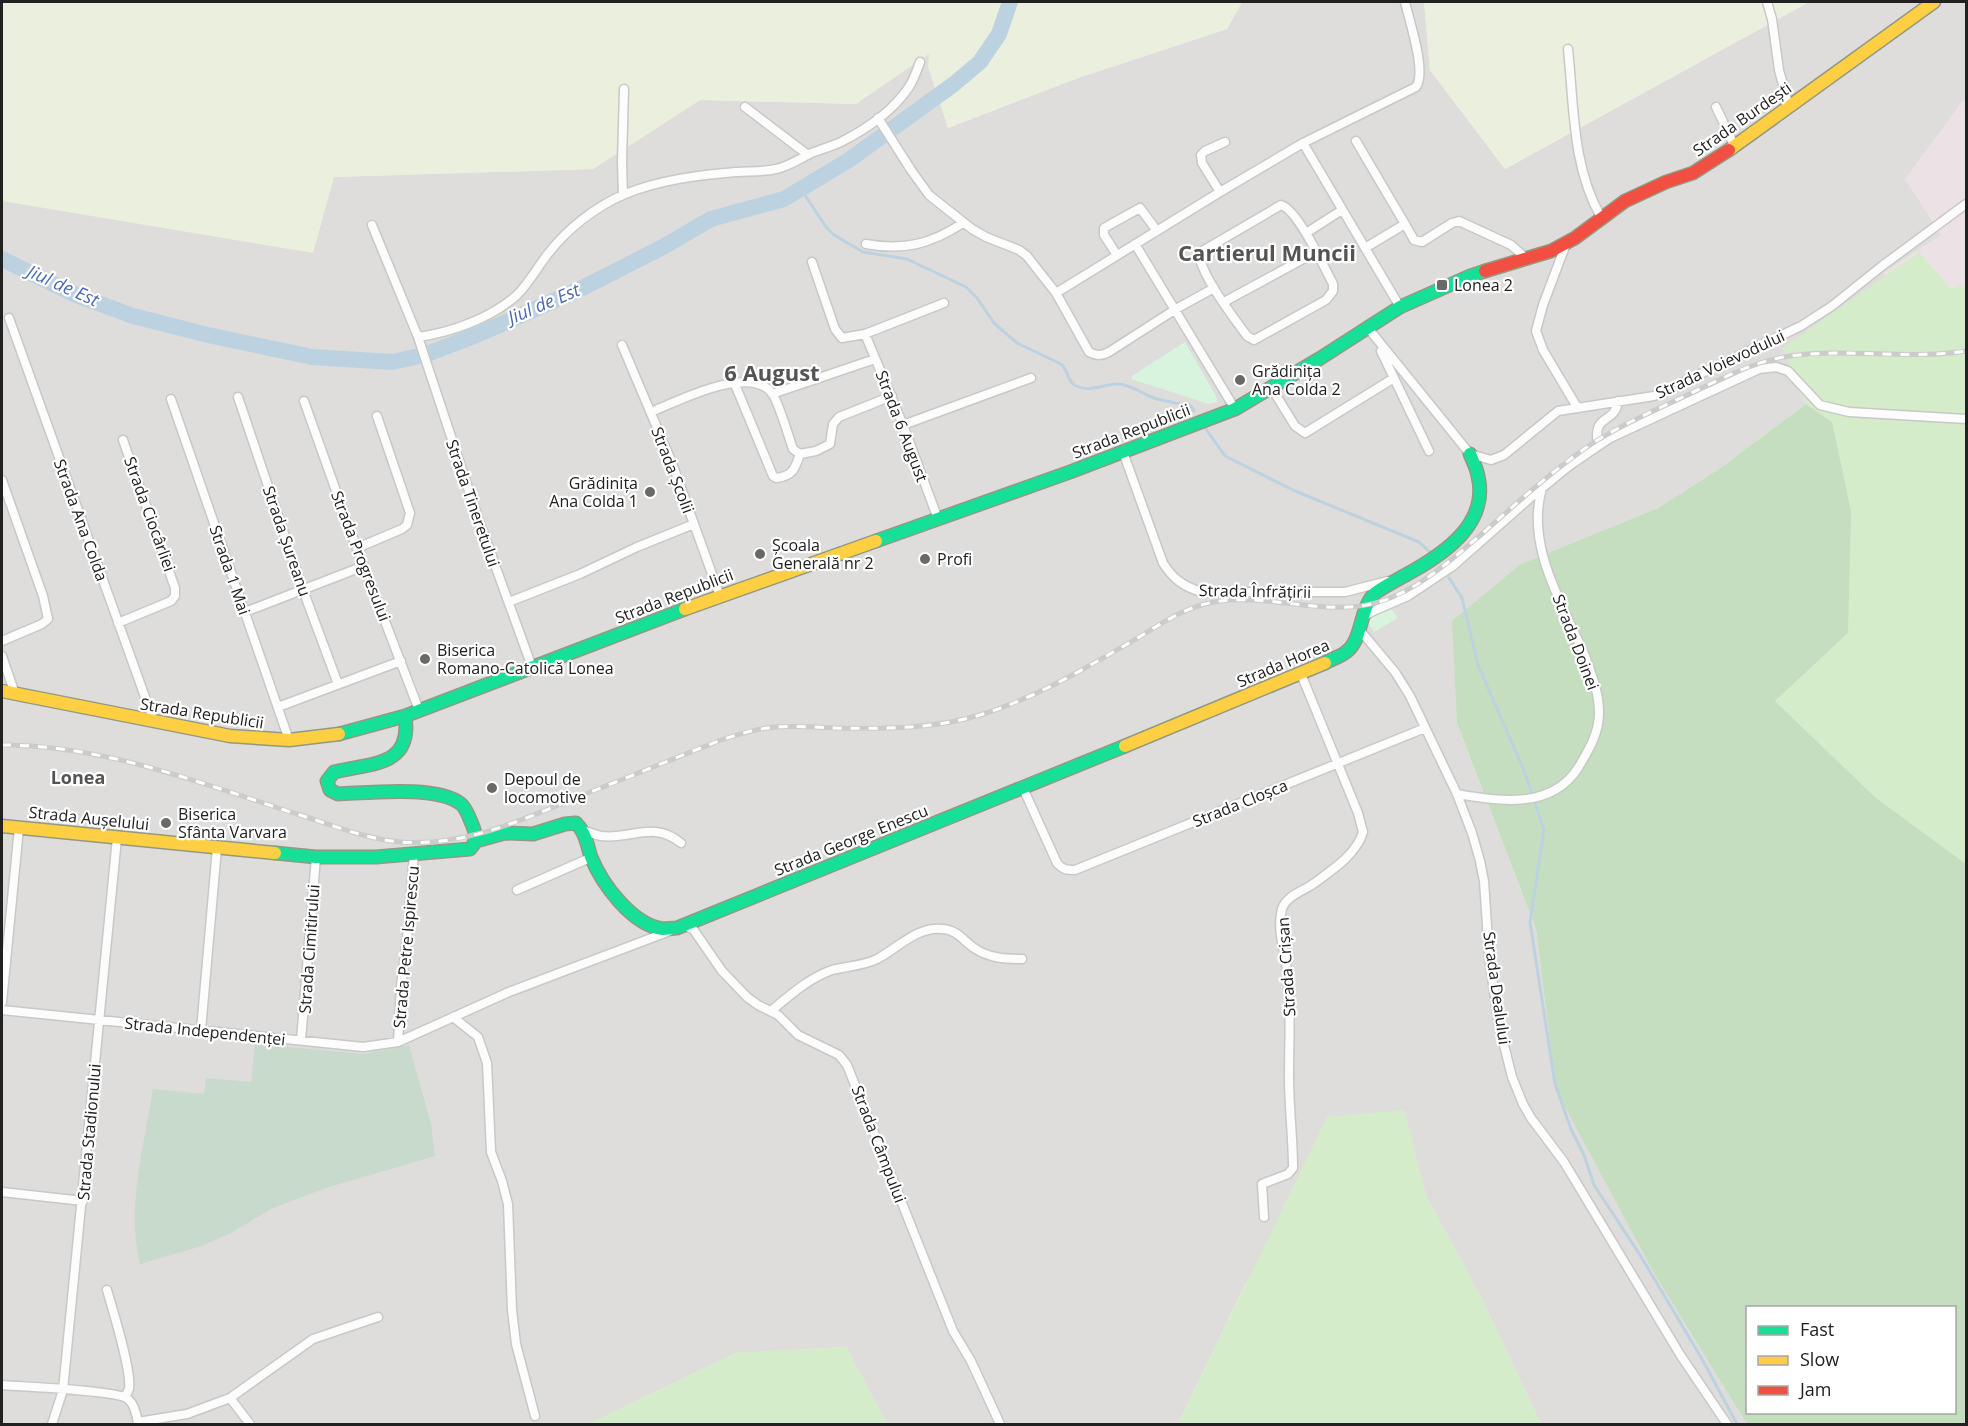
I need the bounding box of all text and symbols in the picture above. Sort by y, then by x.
street label: Strada Burdești [1688,77,1796,161]
district label: Cartierul Muncii [1178,237,1356,267]
water label: Jiul de Est [21,257,104,312]
place label: Lonea 2 [1454,274,1513,296]
water label: Jiul de Est [501,277,584,330]
marker: Lonea 2 [1435,278,1449,292]
street label: Strada Voievodului [1652,324,1788,404]
district label: 6 August [724,357,820,387]
place label: Grădinița Ana Colda 2 [1252,360,1341,400]
street label: Strada 6 August [871,367,933,485]
marker: Grădinița Ana Colda 2 [1233,373,1247,387]
street label: Strada Republicii [1069,398,1193,464]
street label: Strada Școlii [646,424,700,516]
street label: Strada Tineretului [441,436,505,570]
street label: Strada Ciocârliei [119,454,181,574]
street label: Strada Ana Colda [49,456,113,584]
place label: Grădinița Ana Colda 1 [549,472,638,512]
street label: Strada Șureanu [258,483,316,599]
marker: Grădinița Ana Colda 1 [643,485,657,499]
street label: Strada Progresului [326,488,396,624]
street label: Strada 1 Mai [204,522,256,618]
place label: Școala Generală nr 2 [772,534,874,574]
marker: Școala Generală nr 2 [753,547,767,561]
place label: Profi [937,548,972,570]
marker: Profi [918,552,932,566]
street label: Strada Republicii [612,563,736,629]
street label: Strada Înfrățirii [1199,579,1311,603]
street label: Strada Doinei [1548,591,1604,693]
street label: Strada Horea [1233,634,1333,692]
place label: Biserica Romano-Catolică Lonea [437,639,614,679]
marker: Biserica Romano-Catolică Lonea [418,652,432,666]
street label: Strada Republicii [139,692,265,734]
district label: Lonea [51,765,105,789]
place label: Depoul de locomotive [504,768,586,808]
street label: Strada Cloșca [1189,774,1291,832]
marker: Depoul de locomotive [485,781,499,795]
street label: Strada George Enescu [771,799,931,881]
street label: Strada Aușelului [28,801,150,835]
place label: Biserica Sfânta Varvara [178,803,287,843]
marker: Biserica Sfânta Varvara [159,816,173,830]
street label: Strada Petre Ispirescu [388,865,424,1029]
street label: Strada Cimitirului [294,884,324,1014]
street label: Strada Crișan [1272,916,1300,1018]
street label: Strada Dealului [1478,930,1516,1046]
street label: Strada Independenței [123,1012,287,1050]
street label: Strada Stadionului [72,1063,106,1201]
street label: Strada Câmpului [847,1082,911,1206]
legend [1746,1306,1956,1414]
text: Fast [1800,1317,1834,1341]
text: Slow [1800,1347,1839,1371]
text: Jam [1798,1377,1832,1401]

